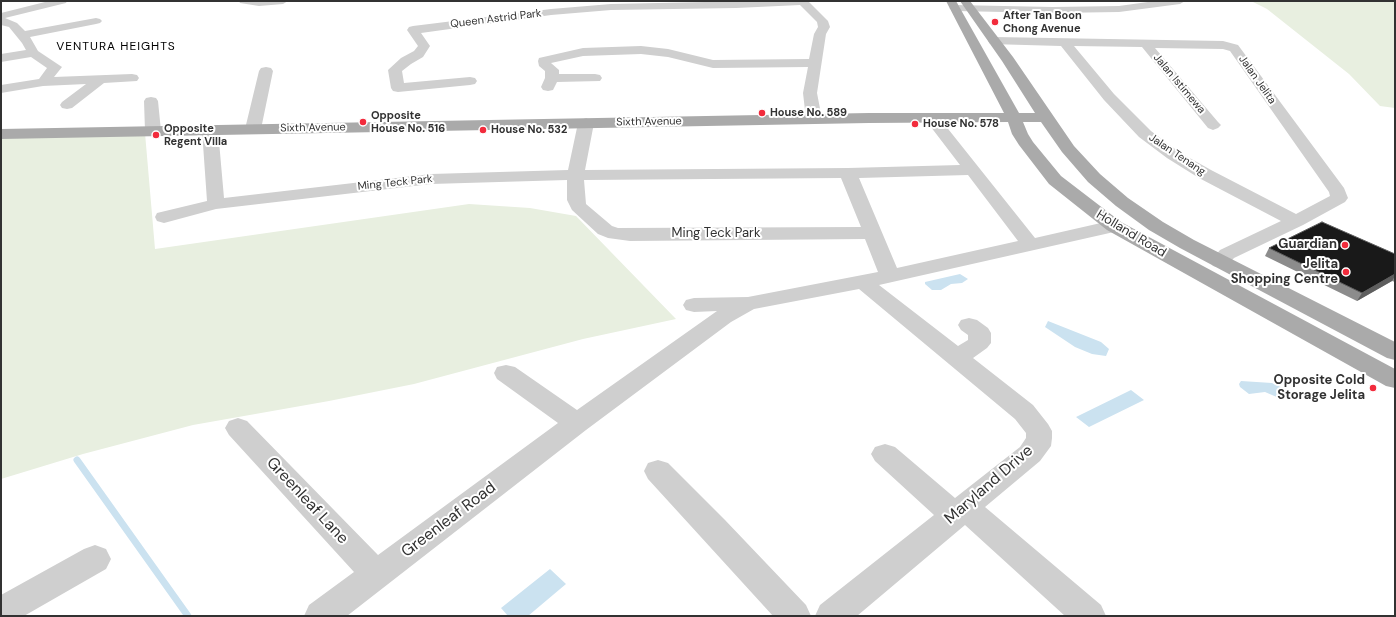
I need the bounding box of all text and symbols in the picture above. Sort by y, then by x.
street label: Queen Astrid Park [450,7,542,31]
place label: After Tan Boon Chong Avenue [1003,9,1082,35]
marker: After Tan Boon Chong Avenue [990,17,1000,27]
district label: VENTURA HEIGHTS [56,40,176,54]
street label: Jalan Istimewa [1150,51,1208,117]
street label: Jalan Jelita [1235,53,1279,107]
place label: House No. 589 [770,106,847,120]
marker: House No. 589 [757,108,767,118]
place label: Opposite House No. 516 [371,109,445,135]
street label: Sixth Avenue [616,115,682,129]
marker: Opposite House No. 516 [358,117,368,127]
place label: House No. 578 [923,117,999,131]
marker: House No. 578 [910,119,920,129]
street label: Sixth Avenue [280,121,346,135]
place label: Opposite Regent Villa [164,122,227,148]
place label: House No. 532 [491,123,567,137]
marker: House No. 532 [478,125,488,135]
marker: Opposite Regent Villa [151,130,161,140]
street label: Jalan Tenang [1146,131,1208,179]
street label: Ming Teck Park [357,173,433,193]
street label: Holland Road [1093,207,1169,261]
street label: Ming Teck Park [672,226,760,242]
place label: Guardian [1278,237,1337,253]
marker: Guardian [1340,240,1350,250]
place label: Jelita Shopping Centre [1231,257,1338,288]
marker: Jelita Shopping Centre [1341,267,1351,277]
place label: Opposite Cold Storage Jelita [1274,373,1365,404]
marker: Opposite Cold Storage Jelita [1368,383,1378,393]
street label: Maryland Drive [941,441,1037,529]
street label: Greenleaf Lane [262,454,352,548]
street label: Greenleaf Road [398,478,500,562]

